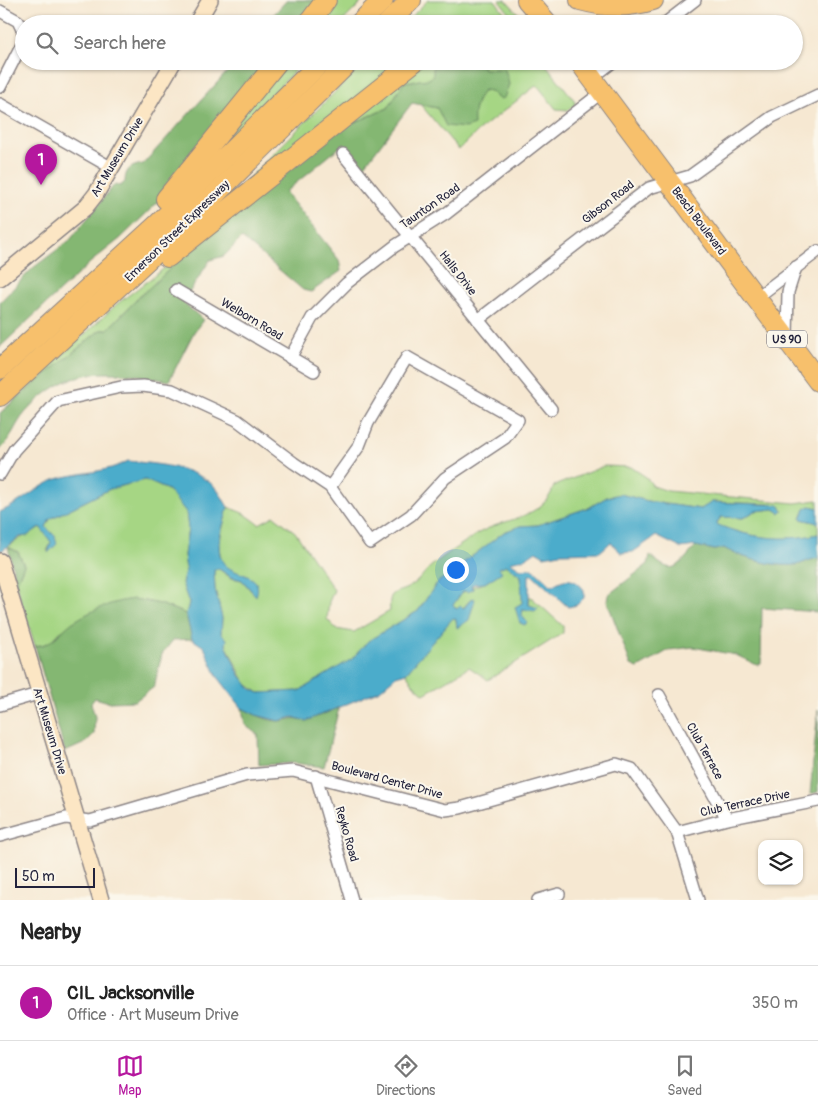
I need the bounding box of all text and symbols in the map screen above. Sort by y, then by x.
search box [15,15,803,70]
icon: search [33,29,61,57]
text: Search here [73,31,166,55]
street label: Art Museum Drive [88,115,147,200]
pin: 1 [25,144,57,185]
street label: Emerson Street Expressway [122,177,233,285]
street label: Gibson Road [579,177,637,227]
street label: Taunton Road [398,180,463,232]
street label: Beach Boulevard [668,184,729,258]
street label: Halls Drive [436,248,480,299]
street label: Welborn Road [218,295,286,344]
road number: US 90 [767,330,807,348]
your location [443,557,469,583]
street label: Art Museum Drive [29,686,70,776]
street label: Club Terrace [683,720,726,782]
street label: Boulevard Center Drive [330,758,444,803]
street label: Club Terrace Drive [699,787,791,820]
street label: Reyko Road [331,805,362,864]
map controls [758,840,803,885]
button: layers [758,840,803,885]
scale bar [15,865,95,888]
text: 50 m [22,868,55,885]
text: Nearby [20,919,81,946]
text: CIL Jacksonville [67,981,194,1005]
text: 1 [33,993,39,1013]
text: 350 m [752,993,798,1013]
text: Office · Art Museum Drive [67,1005,239,1025]
tab: Map [116,1052,144,1099]
tab: Directions [376,1052,435,1099]
tab: Saved [667,1052,702,1099]

